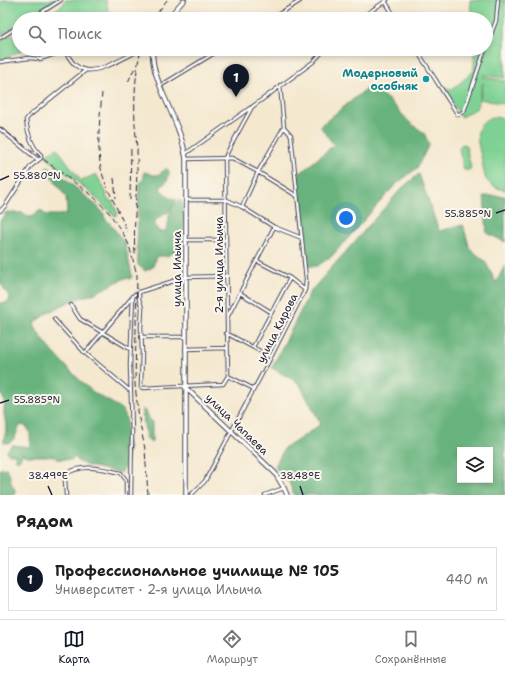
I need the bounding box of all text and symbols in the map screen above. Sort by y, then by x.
search box [12,12,493,56]
icon: search [26,23,48,45]
text: Поиск [58,24,102,44]
pin: 1 [223,64,249,97]
place label: Модерновый особняк [342,66,418,94]
marker: Модерновый особняк [421,74,431,84]
text: 55.880°N [13,169,61,182]
text: 55.885°N [445,207,491,220]
your location [336,208,356,228]
street label: 2-я улица Ильича [212,216,227,314]
street label: улица Ильича [170,231,185,307]
street label: улица Кирова [253,291,302,366]
street label: улица Чапаева [202,390,272,458]
text: 55.885°N [14,393,60,406]
map controls [457,447,493,483]
button: layers [457,447,493,483]
text: 38.49°E [28,469,68,482]
text: 38.48°E [280,469,320,482]
text: Рядом [16,510,73,532]
text: Профессиональное училище № 105 [55,561,339,581]
text: 1 [27,571,33,588]
text: 440 m [446,571,488,588]
text: Университет · 2-я улица Ильича [55,581,262,598]
tab: Карта [58,628,90,667]
tab: Маршрут [207,628,258,667]
tab: Сохранённые [375,628,447,667]

